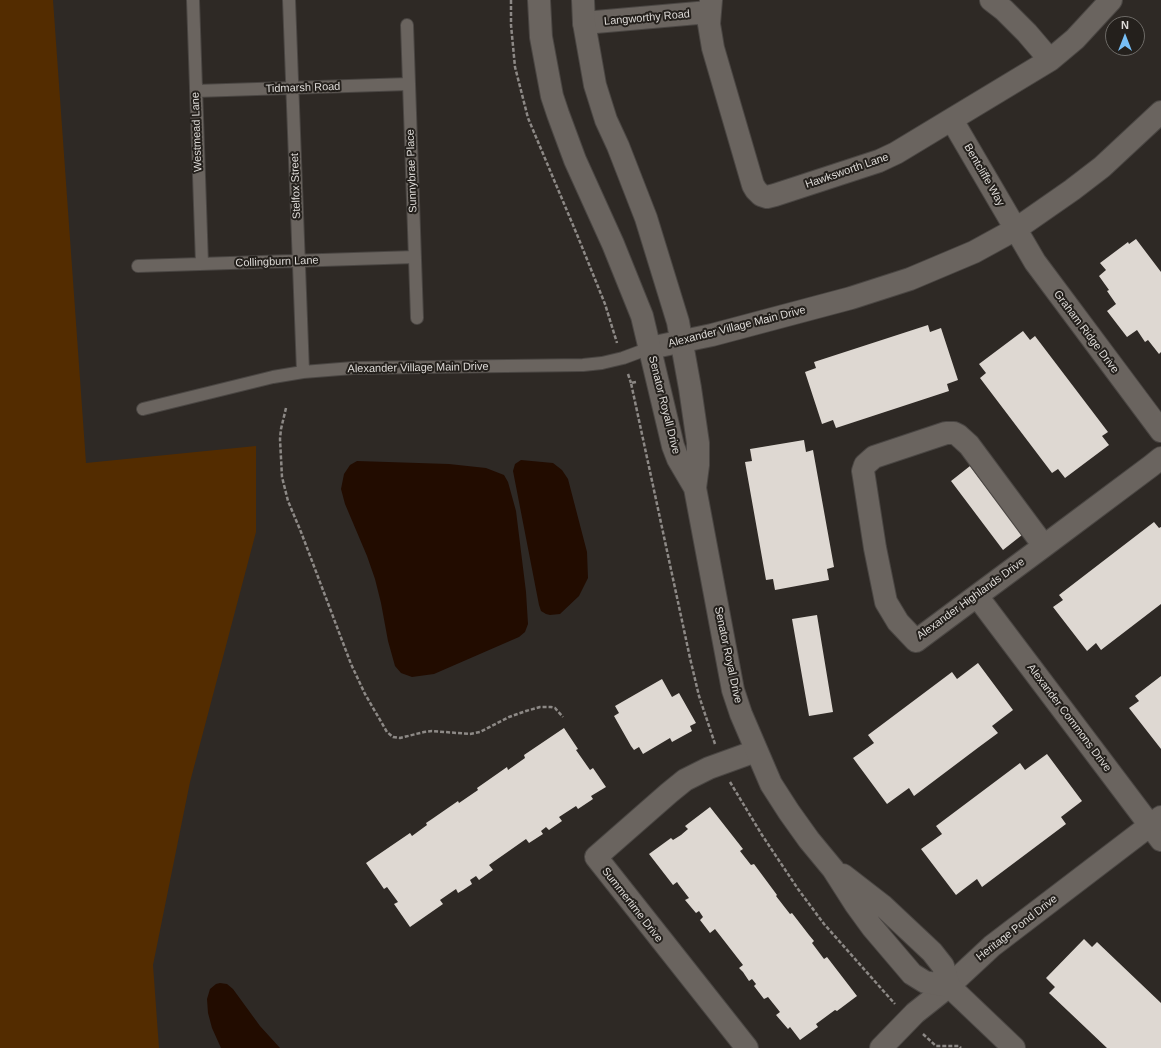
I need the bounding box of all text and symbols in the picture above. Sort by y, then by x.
street label: Langworthy Road [603,8,691,28]
north arrow [1105,16,1145,56]
text: N [1121,19,1129,31]
street label: Tidmarsh Road [265,80,341,96]
street label: Westmead Lane [189,92,205,172]
street label: Sunnybrae Place [404,129,420,213]
street label: Bentcliffe Way [961,142,1007,208]
street label: Hawksworth Lane [804,151,890,191]
street label: Stelfox Street [288,153,304,219]
street label: Collingburn Lane [235,254,319,270]
street label: Graham Ridge Drive [1051,288,1121,376]
street label: Alexander Village Main Drive [667,304,807,350]
street label: Senator Royall Drive [645,354,683,456]
street label: Alexander Village Main Drive [347,360,489,376]
street label: Alexander Highlands Drive [914,555,1028,643]
street label: Senator Royal Drive [711,605,745,705]
street label: Alexander Commons Drive [1024,662,1114,774]
street label: Summertime Drive [599,865,665,945]
street label: Heritage Pond Drive [974,892,1060,964]

